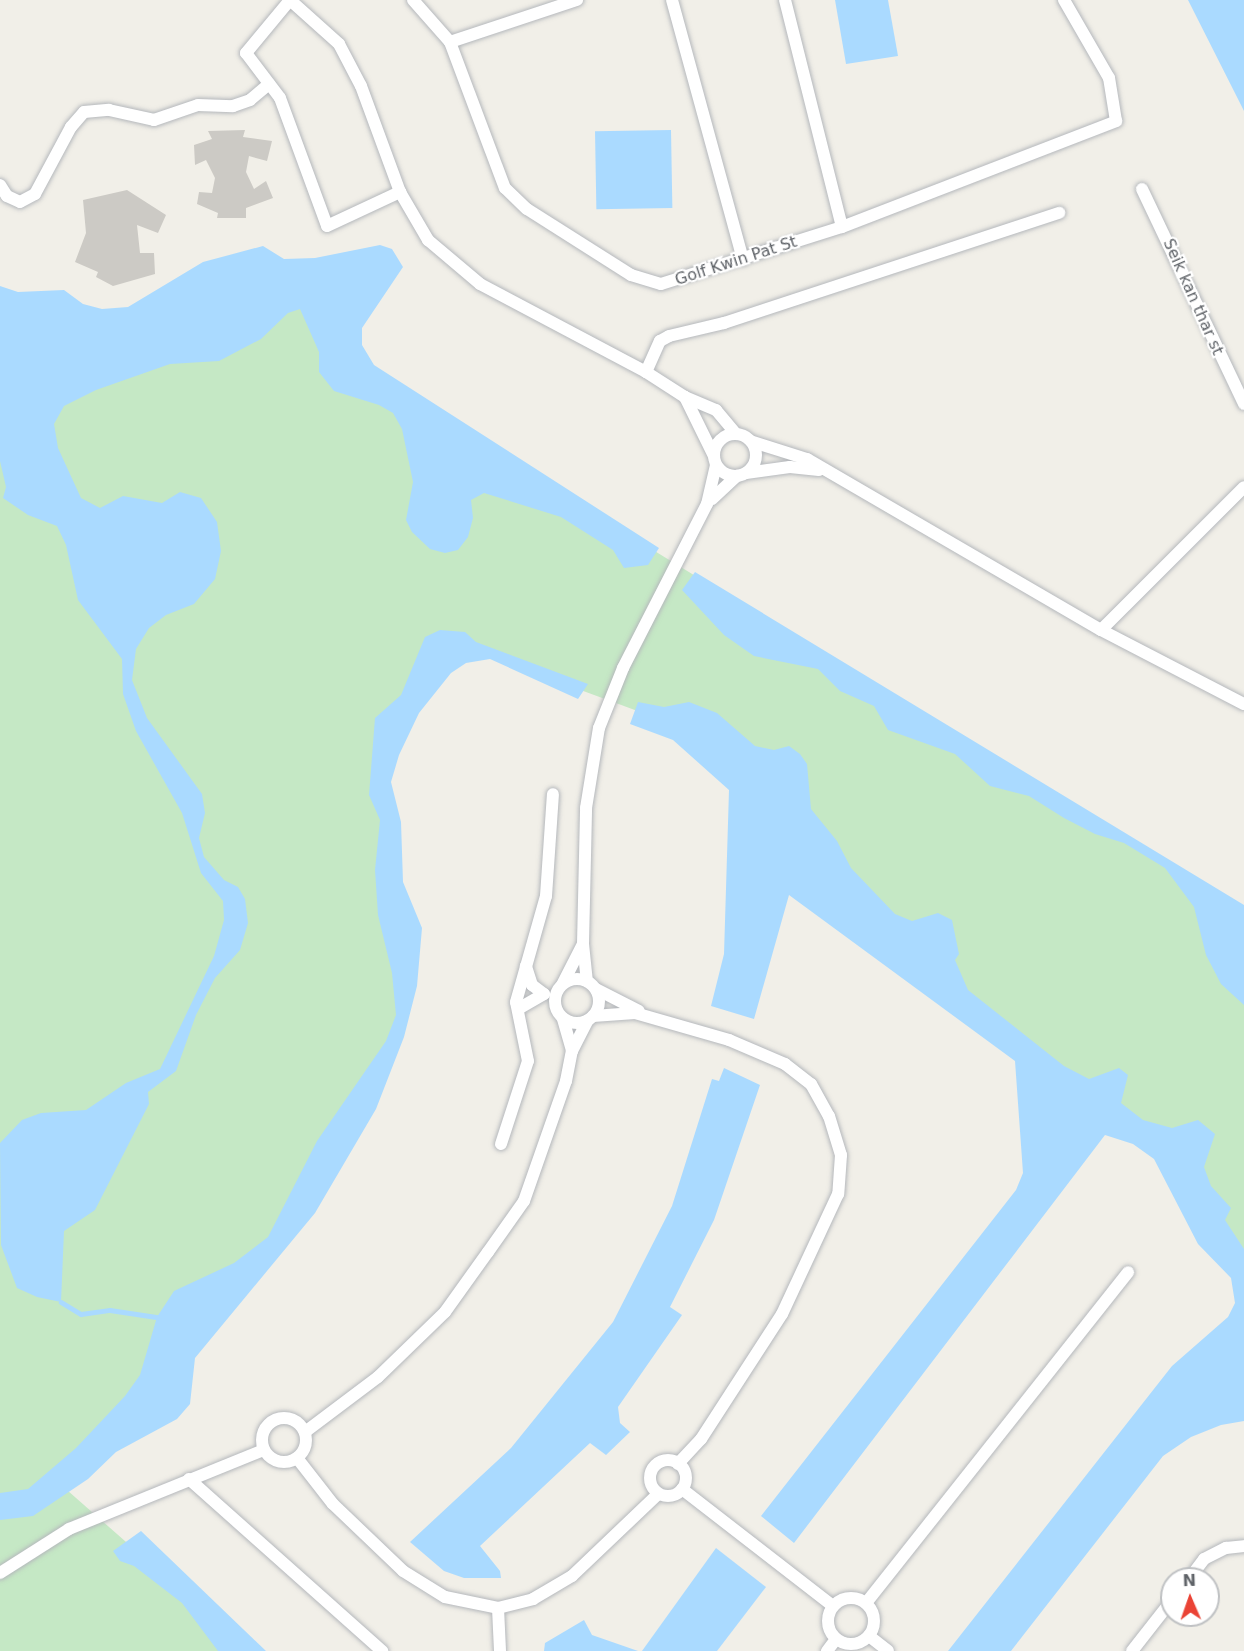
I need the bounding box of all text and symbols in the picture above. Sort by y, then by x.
street label: Golf Kwin Pat St [673,232,799,290]
street label: Seik kan thar st [1159,236,1227,358]
north arrow [1160,1567,1220,1627]
text: N [1182,1571,1196,1590]

